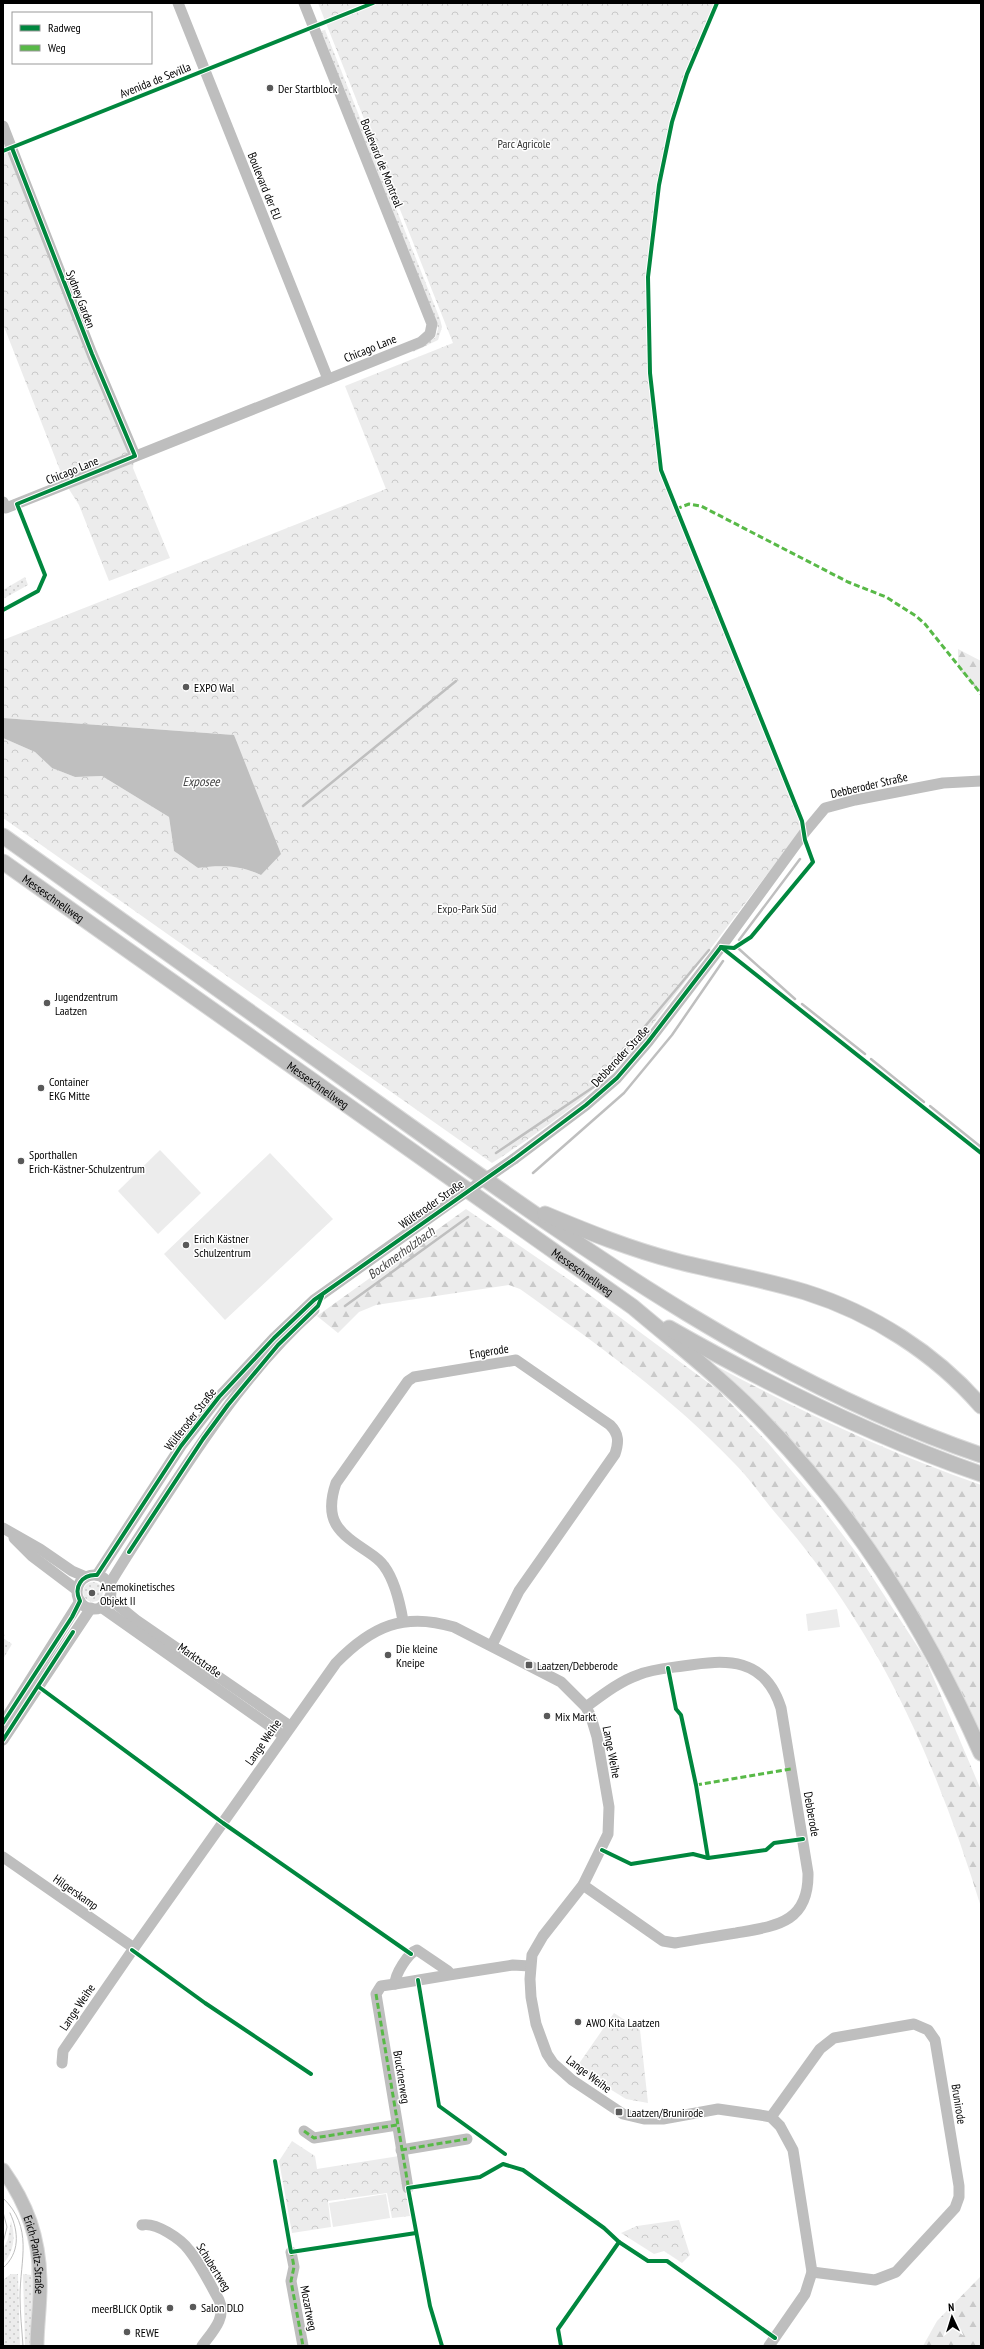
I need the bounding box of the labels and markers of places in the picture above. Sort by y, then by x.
place label: Der Startblock [278,81,338,96]
marker: Der Startblock [265,83,275,93]
place label: EXPO Wal [194,680,235,695]
marker: EXPO Wal [181,682,191,692]
place label: Jugendzentrum Laatzen [54,989,118,1018]
marker: Jugendzentrum Laatzen [42,998,52,1008]
place label: Container EKG Mitte [49,1074,90,1103]
marker: Container EKG Mitte [36,1083,46,1093]
place label: Sporthallen Erich-Kästner-Schulzentrum [29,1147,145,1176]
marker: Sporthallen Erich-Kästner-Schulzentrum [16,1156,26,1166]
place label: Erich Kästner Schulzentrum [194,1231,251,1260]
marker: Erich Kästner Schulzentrum [181,1240,191,1250]
place label: Anemokinetisches Objekt II [100,1579,175,1608]
marker: Anemokinetisches Objekt II [87,1588,97,1598]
place label: Die kleine Kneipe [396,1641,438,1670]
marker: Die kleine Kneipe [383,1650,393,1660]
place label: Laatzen/Debberode [537,1658,618,1673]
marker: Laatzen/Debberode [524,1660,534,1670]
place label: Mix Markt [555,1709,597,1724]
marker: Mix Markt [542,1711,552,1721]
place label: AWO Kita Laatzen [586,2015,660,2030]
marker: AWO Kita Laatzen [573,2017,583,2027]
place label: Laatzen/Brunirode [627,2105,703,2120]
marker: Laatzen/Brunirode [614,2107,624,2117]
place label: Salon DLO [201,2300,244,2315]
place label: meerBLICK Optik [92,2301,162,2316]
marker: Salon DLO [188,2302,198,2312]
marker: meerBLICK Optik [165,2303,175,2313]
place label: REWE [135,2325,159,2340]
marker: REWE [122,2327,132,2337]

